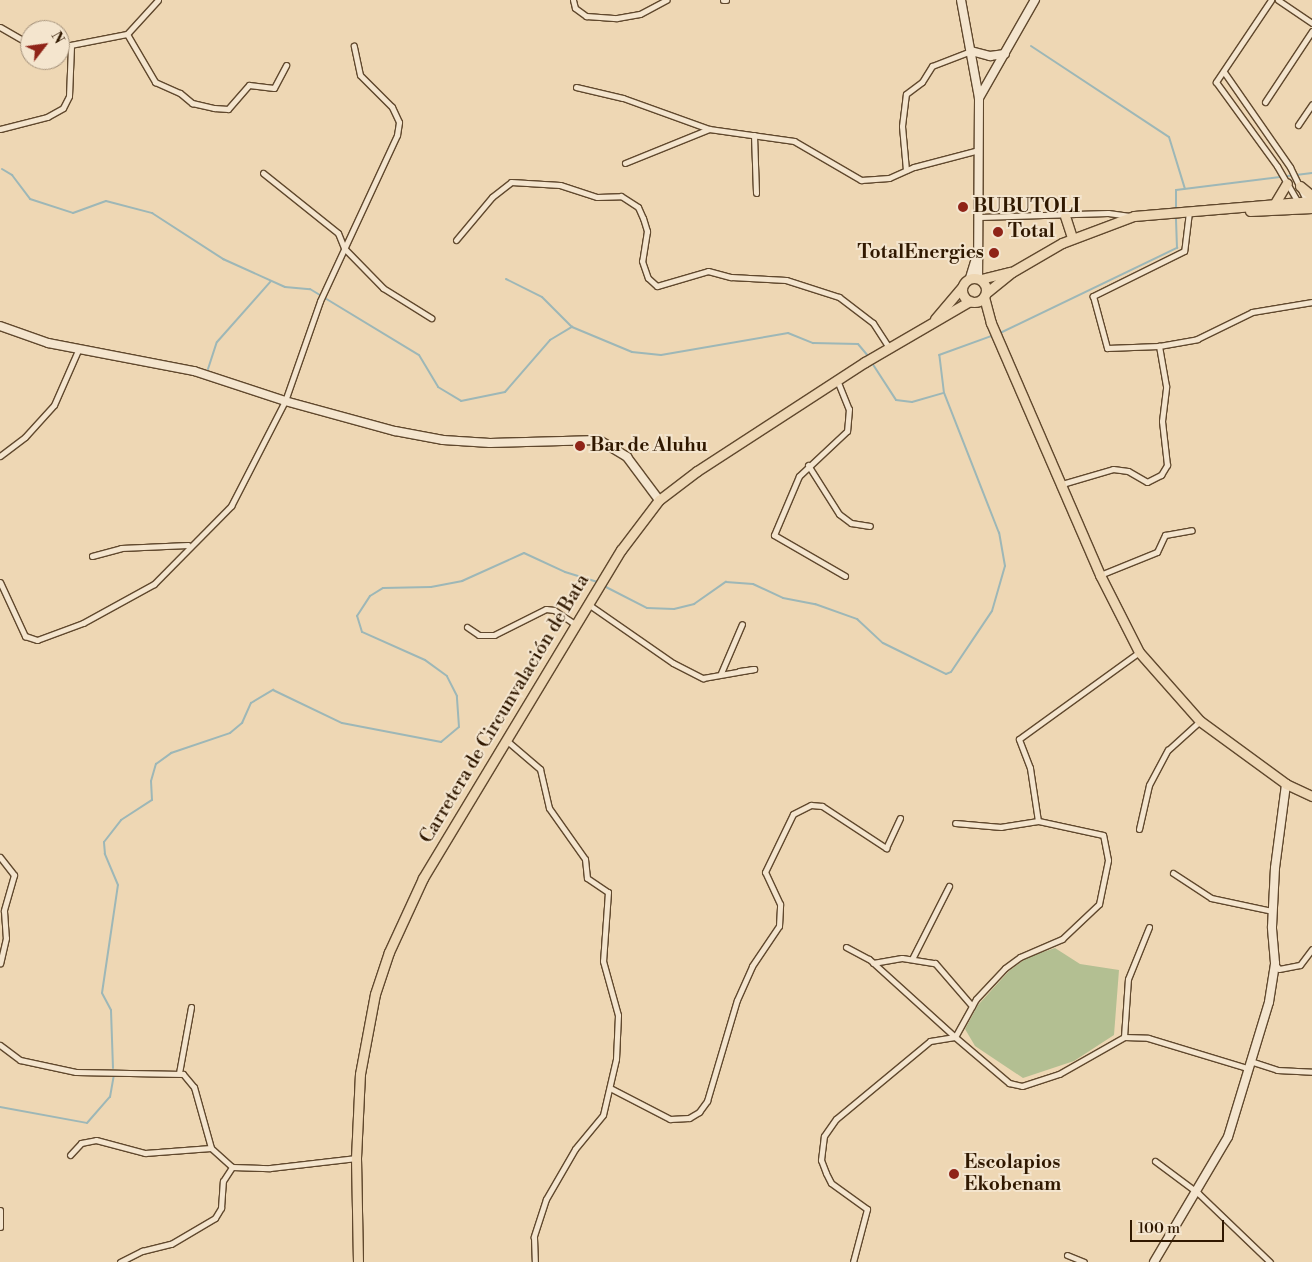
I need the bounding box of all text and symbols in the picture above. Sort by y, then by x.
north arrow [20,20,70,70]
text: N [47,29,68,47]
place label: BUBUTOLI [973,196,1080,218]
marker: BUBUTOLI [957,201,969,213]
place label: Total [1008,221,1055,243]
marker: Total [992,226,1004,238]
place label: TotalEnergies [858,242,984,264]
marker: TotalEnergies [988,247,1000,259]
place label: Bar de Aluhu [590,435,707,457]
marker: Bar de Aluhu [574,440,586,452]
street label: Carretera de Circunvalación de Bata [415,570,595,848]
place label: Escolapios Ekobenam [964,1152,1061,1196]
marker: Escolapios Ekobenam [948,1168,960,1180]
scale bar [1132,1210,1226,1242]
text: 100 m [1138,1219,1180,1238]

